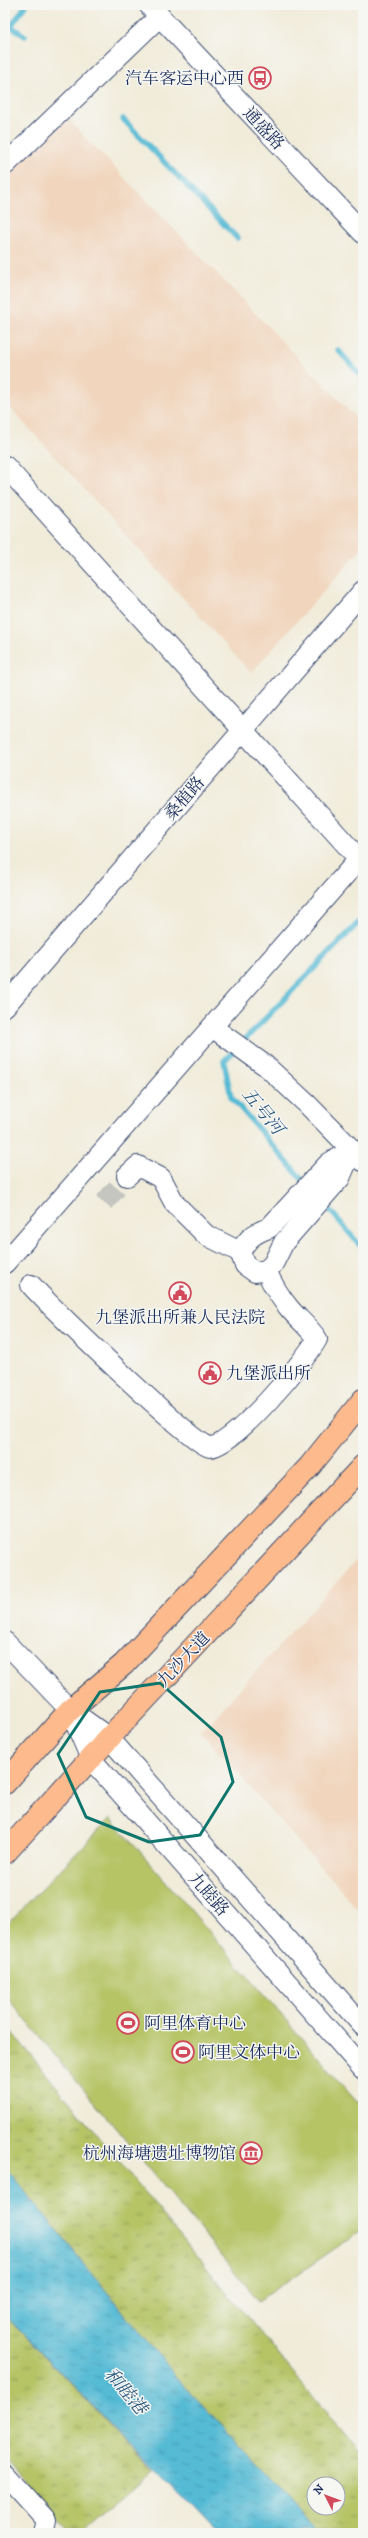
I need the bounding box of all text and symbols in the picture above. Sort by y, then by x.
bus stop icon: 汽车客运中心西 [247,65,273,91]
place label: 汽车客运中心西 [125,68,244,90]
street label: 通盛路 [238,103,289,155]
street label: 桑植路 [160,772,210,825]
water label: 五号河 [237,1084,290,1142]
public building icon: 九堡派出所兼人民法院 [167,1280,193,1306]
place label: 九堡派出所兼人民法院 [95,1307,265,1329]
public building icon: 九堡派出所 [197,1360,223,1386]
place label: 九堡派出所 [226,1363,311,1385]
street label: 九沙大道 [152,1627,215,1692]
street label: 九睦路 [183,1868,233,1921]
sports icon: 阿里体育中心 [115,2010,141,2036]
place label: 阿里体育中心 [144,2013,246,2035]
sports icon: 阿里文体中心 [170,2039,196,2065]
place label: 阿里文体中心 [198,2042,300,2064]
museum icon: 杭州海塘遗址博物馆 [238,2140,264,2166]
place label: 杭州海塘遗址博物馆 [83,2143,236,2165]
water label: 和睦港 [99,2364,152,2421]
north arrow [306,2476,346,2516]
text: N [311,2482,328,2498]

